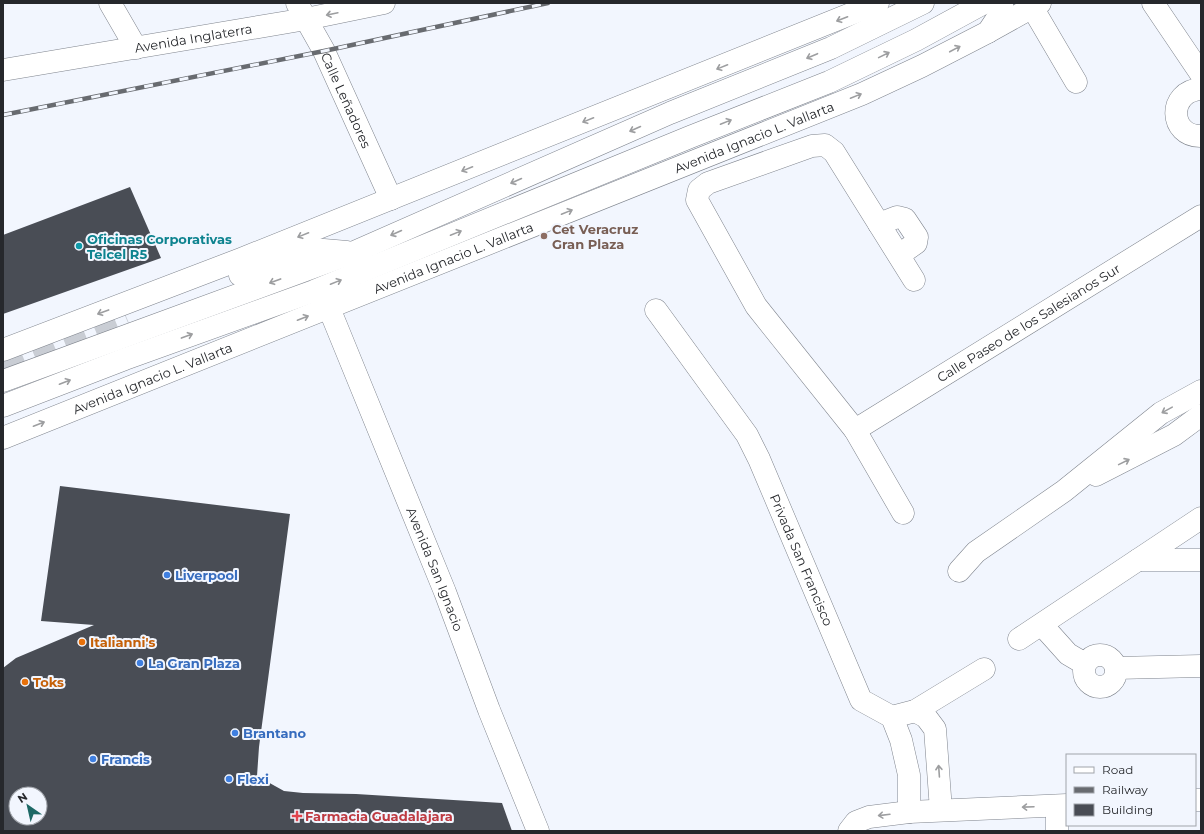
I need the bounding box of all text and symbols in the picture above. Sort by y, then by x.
one-way arrow [326,10,339,18]
one-way arrow [837,15,849,23]
street label: Avenida Inglaterra [133,20,253,56]
one-way arrow [948,45,960,52]
street label: Calle Leñadores [318,50,375,150]
one-way arrow [878,51,890,58]
one-way arrow [807,53,819,60]
one-way arrow [716,63,728,71]
one-way arrow [850,92,862,99]
street label: Avenida Ignacio L. Vallarta [672,98,836,176]
one-way arrow [582,117,594,125]
one-way arrow [720,118,732,126]
one-way arrow [629,126,641,133]
one-way arrow [462,165,474,173]
one-way arrow [510,178,522,185]
one-way arrow [560,208,572,216]
street label: Avenida Ignacio L. Vallarta [371,219,535,297]
place label: Cet Veracruz Gran Plaza [552,221,638,252]
one-way arrow [450,228,462,236]
one-way arrow [391,230,403,238]
place label: Oficinas Corporativas Telcel R5 [87,231,232,262]
one-way arrow [297,231,309,239]
marker: Cet Veracruz Gran Plaza [539,231,549,241]
marker: Oficinas Corporativas Telcel R5 [74,241,84,251]
street label: Calle Paseo de los Salesianos Sur [934,260,1123,385]
one-way arrow [270,277,282,285]
one-way arrow [329,278,341,286]
one-way arrow [98,309,110,317]
one-way arrow [297,314,309,322]
one-way arrow [181,332,193,340]
street label: Avenida Ignacio L. Vallarta [70,339,235,417]
one-way arrow [59,377,71,385]
one-way arrow [1161,406,1173,414]
one-way arrow [33,419,45,427]
one-way arrow [1118,457,1130,465]
street label: Privada San Francisco [767,492,837,628]
street label: Avenida San Ignacio [403,505,467,633]
place label: Liverpool [175,567,238,583]
marker: Liverpool [162,570,172,580]
place label: Italianni's [90,634,155,650]
marker: Italianni's [77,637,87,647]
place label: La Gran Plaza [148,655,240,671]
marker: La Gran Plaza [135,658,145,668]
place label: Toks [33,674,64,690]
marker: Toks [20,677,30,687]
place label: Brantano [243,725,307,741]
marker: Brantano [230,728,240,738]
place label: Francis [101,751,150,767]
marker: Francis [88,754,98,764]
legend [1066,754,1196,826]
text: Road [1102,762,1133,777]
one-way arrow [935,765,942,778]
place label: Flexi [237,771,269,787]
marker: Flexi [224,774,234,784]
text: Railway [1102,782,1148,797]
north arrow [8,786,48,826]
text: N [15,789,30,806]
text: Building [1102,802,1153,817]
one-way arrow [1022,803,1035,810]
place label: Farmacia Guadalajara [305,808,453,824]
marker: Farmacia Guadalajara [292,811,302,821]
one-way arrow [878,812,891,819]

